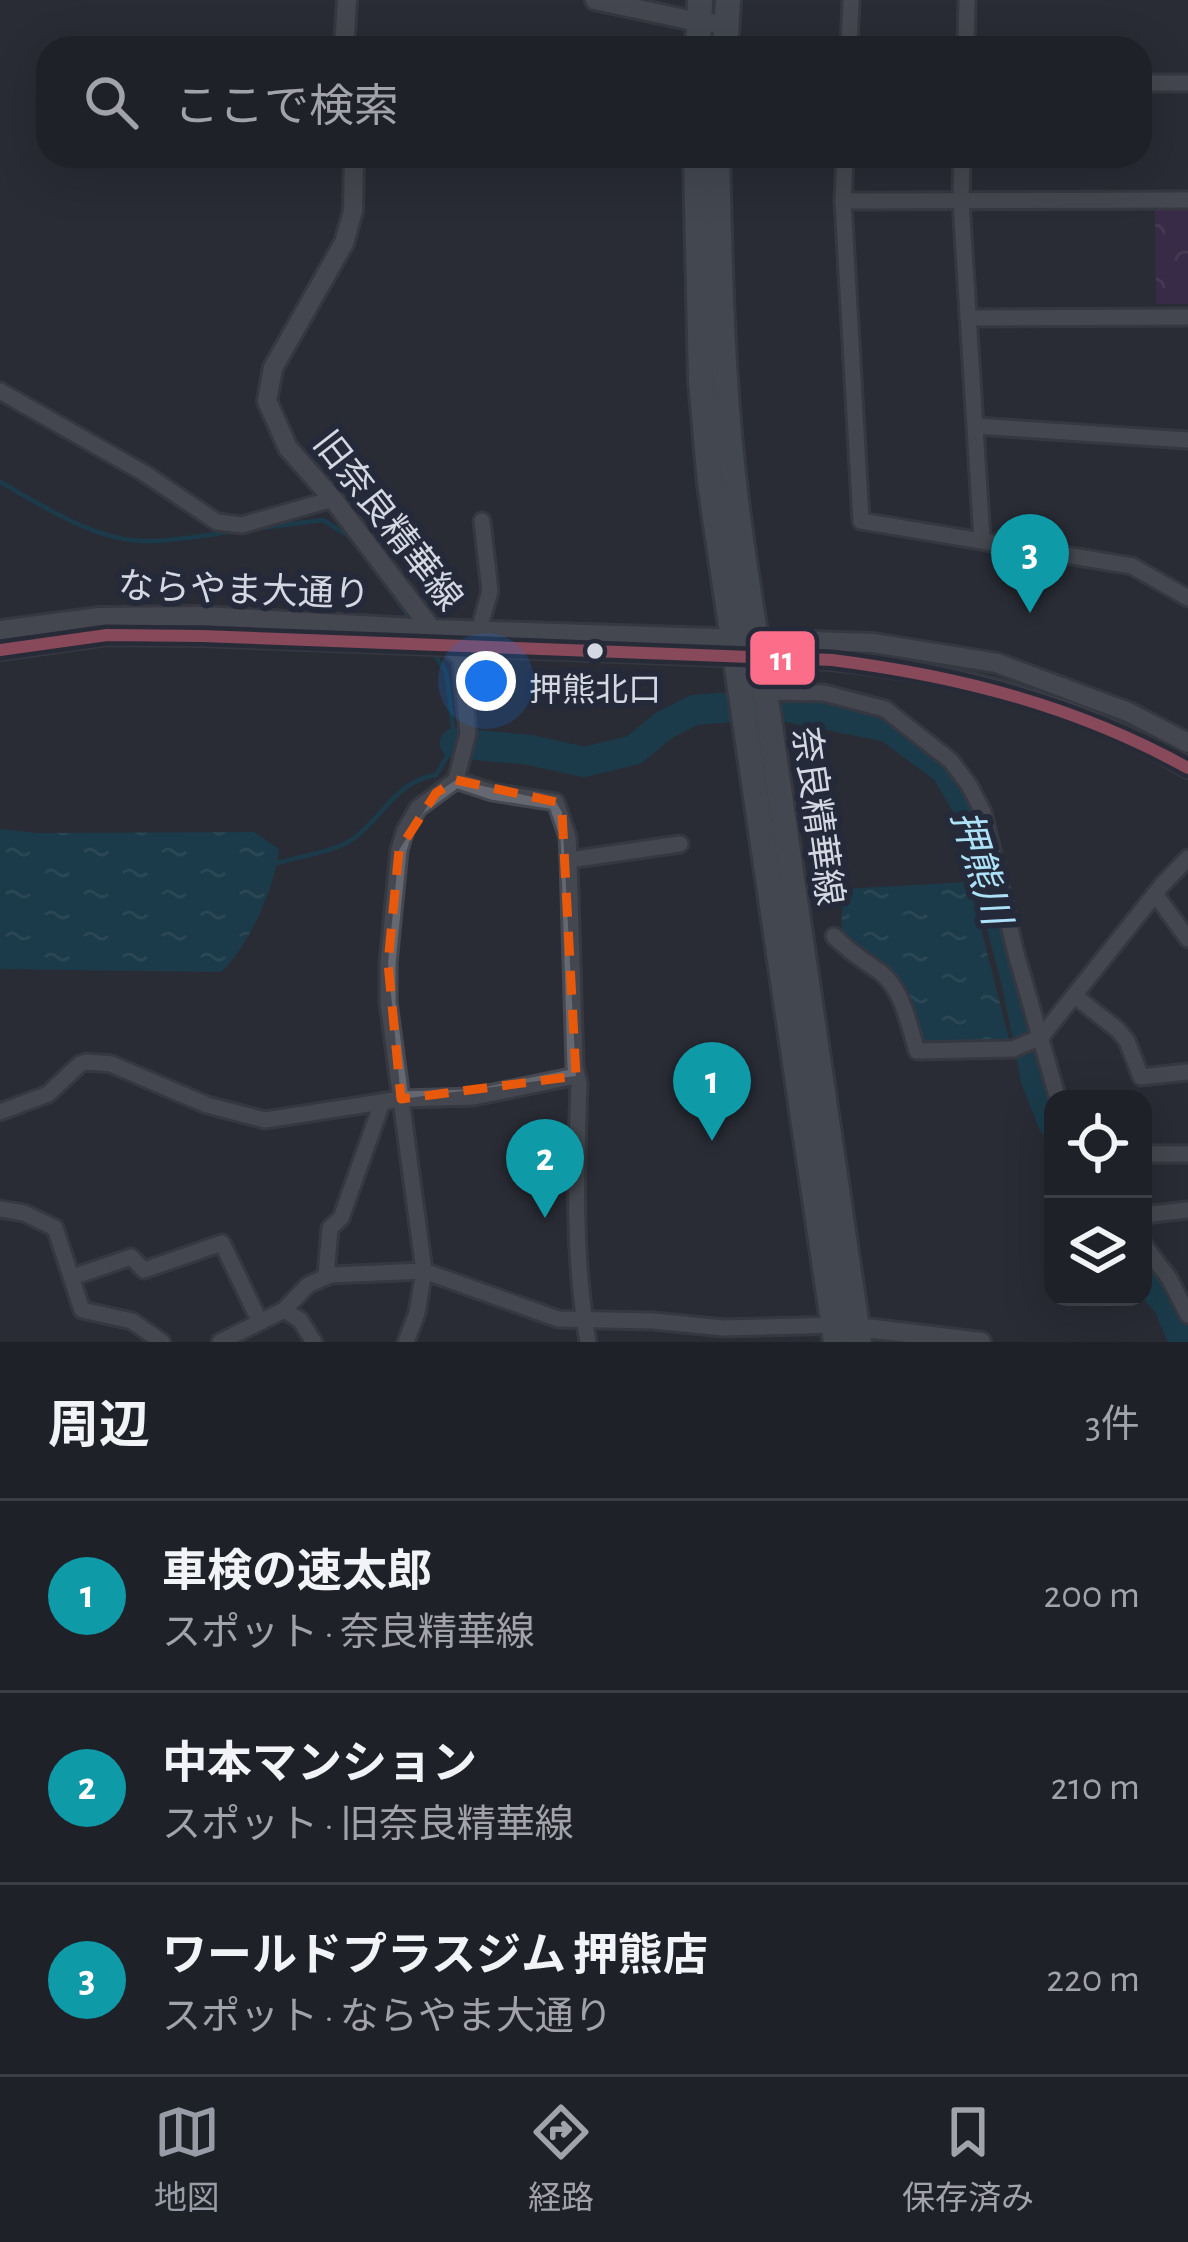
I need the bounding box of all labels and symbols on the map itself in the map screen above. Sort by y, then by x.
street label: 旧奈良精華線 [307,424,470,617]
pin: 3 [991,514,1069,613]
street label: ならやま大通り [117,567,371,613]
line badge: 11 [748,629,817,687]
marker: 押熊北口 [584,640,606,662]
text: 11 [770,644,794,677]
your location [456,651,516,711]
place label: 押熊北口 [529,673,661,708]
street label: 奈良精華線 [787,724,849,908]
water label: 押熊川 [944,805,1018,933]
pin: 1 [673,1042,751,1141]
pin: 2 [506,1119,584,1218]

